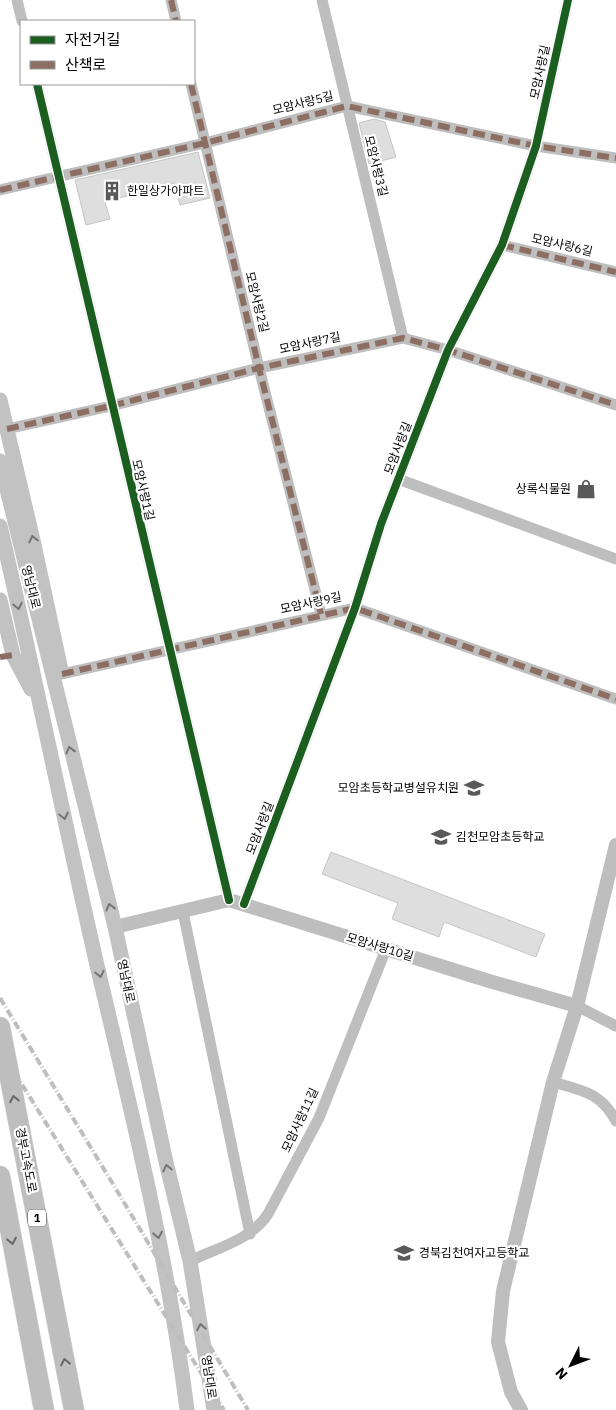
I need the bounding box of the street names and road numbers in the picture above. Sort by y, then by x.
street label: 모암사랑길 [526,43,553,100]
street label: 모암사랑5길 [271,88,335,117]
street label: 모암사랑3길 [362,134,391,198]
street label: 모암사랑6길 [530,230,594,259]
street label: 모암사랑2길 [243,270,272,334]
street label: 모암사랑7길 [278,329,342,356]
street label: 모암사랑길 [381,419,414,476]
street label: 모암사랑1길 [129,458,158,522]
street label: 영남대로 [19,564,44,610]
street label: 모암사랑9길 [279,589,343,616]
street label: 모암사랑길 [243,799,276,856]
street label: 모암사랑10길 [345,929,416,964]
street label: 영남대로 [115,958,138,1004]
street label: 모암사랑11길 [278,1085,321,1155]
street label: 경부고속도로 [13,1126,40,1194]
road number: 1 [28,1210,46,1226]
street label: 영남대로 [199,1354,220,1400]

